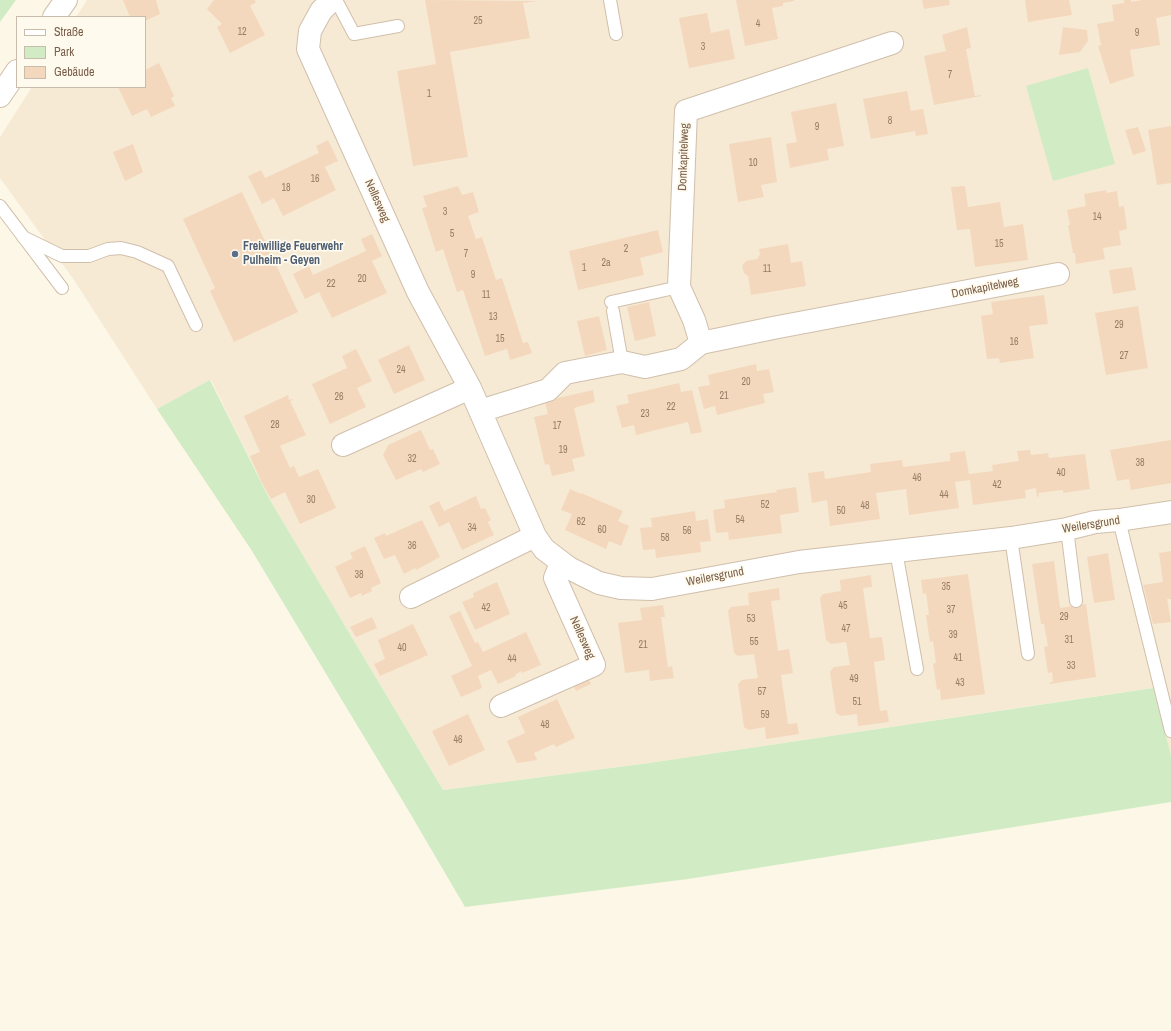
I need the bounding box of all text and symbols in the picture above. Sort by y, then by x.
house number: 25 [473,15,483,27]
legend [16,16,146,88]
house number: 4 [756,18,760,30]
text: Straße [54,24,84,40]
house number: 12 [237,26,247,38]
house number: 9 [1135,27,1139,39]
house number: 3 [701,41,705,53]
text: Park [54,44,74,60]
text: Gebäude [54,64,95,80]
house number: 7 [948,69,952,81]
house number: 1 [427,88,431,100]
house number: 8 [888,115,892,127]
house number: 9 [815,121,819,133]
street label: Domkapitelweg [676,123,692,191]
house number: 10 [748,157,758,169]
house number: 16 [310,173,320,185]
street label: Nellesweg [361,177,393,225]
house number: 18 [281,182,291,194]
house number: 3 [443,206,447,218]
house number: 14 [1092,211,1102,223]
house number: 5 [450,228,454,240]
house number: 15 [994,238,1004,250]
place label: Freiwillige Feuerwehr Pulheim - Geyen [243,240,343,268]
house number: 2 [624,243,628,255]
house number: 7 [464,248,468,260]
marker: Freiwillige Feuerwehr Pulheim - Geyen [230,249,240,259]
house number: 2a [601,257,611,269]
house number: 1 [582,262,586,274]
house number: 11 [763,263,771,275]
house number: 9 [471,269,475,281]
house number: 20 [357,273,367,285]
street label: Domkapitelweg [950,274,1020,302]
house number: 22 [326,278,336,290]
house number: 11 [482,289,490,301]
house number: 13 [488,311,498,323]
house number: 29 [1114,319,1124,331]
house number: 15 [495,333,505,345]
house number: 16 [1009,336,1019,348]
house number: 27 [1119,350,1129,362]
house number: 24 [396,364,406,376]
house number: 20 [741,376,751,388]
house number: 21 [719,390,729,402]
house number: 26 [334,391,344,403]
house number: 22 [666,401,676,413]
house number: 23 [640,408,650,420]
house number: 28 [270,419,280,431]
house number: 17 [552,420,562,432]
house number: 19 [558,444,568,456]
house number: 32 [407,453,417,465]
house number: 38 [1135,457,1145,469]
house number: 40 [1056,467,1066,479]
house number: 46 [912,472,922,484]
house number: 42 [992,479,1002,491]
house number: 44 [939,489,949,501]
house number: 30 [306,494,316,506]
house number: 52 [760,499,770,511]
house number: 48 [860,500,870,512]
house number: 50 [836,505,846,517]
street label: Weilersgrund [1061,513,1121,537]
house number: 54 [735,514,745,526]
house number: 62 [576,516,586,528]
house number: 34 [467,522,477,534]
house number: 60 [597,524,607,536]
house number: 56 [682,525,692,537]
house number: 58 [660,532,670,544]
house number: 36 [407,540,417,552]
street label: Weilersgrund [685,564,745,590]
house number: 38 [354,569,364,581]
house number: 35 [941,581,951,593]
house number: 45 [838,600,848,612]
house number: 42 [481,602,491,614]
house number: 37 [946,604,956,616]
house number: 29 [1059,611,1069,623]
house number: 53 [746,613,756,625]
street label: Nellesweg [566,614,598,662]
house number: 47 [841,623,851,635]
house number: 39 [948,629,958,641]
house number: 31 [1064,634,1074,646]
house number: 55 [749,636,759,648]
house number: 21 [638,639,648,651]
house number: 40 [397,642,407,654]
house number: 41 [953,652,963,664]
house number: 44 [507,653,517,665]
house number: 33 [1066,660,1076,672]
house number: 49 [849,673,859,685]
house number: 43 [955,677,965,689]
house number: 57 [757,686,767,698]
house number: 51 [852,696,862,708]
house number: 59 [760,709,770,721]
house number: 48 [540,719,550,731]
house number: 46 [453,734,463,746]

